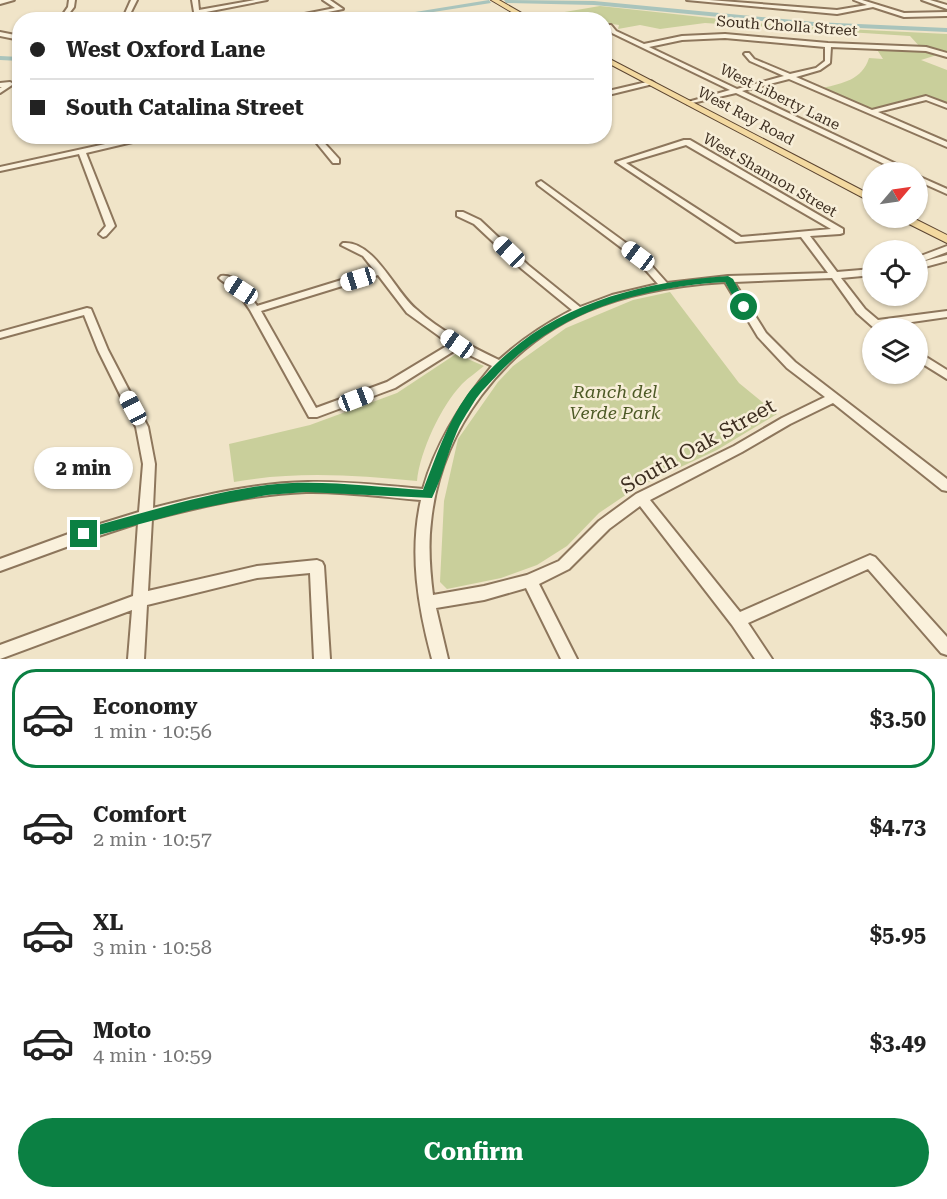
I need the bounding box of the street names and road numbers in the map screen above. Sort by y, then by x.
street label: South Cholla Street [716,12,858,40]
street label: West Liberty Lane [717,60,843,134]
street label: West Ray Road [695,83,798,149]
street label: West Shannon Street [700,129,840,221]
street label: South Oak Street [617,393,780,498]

